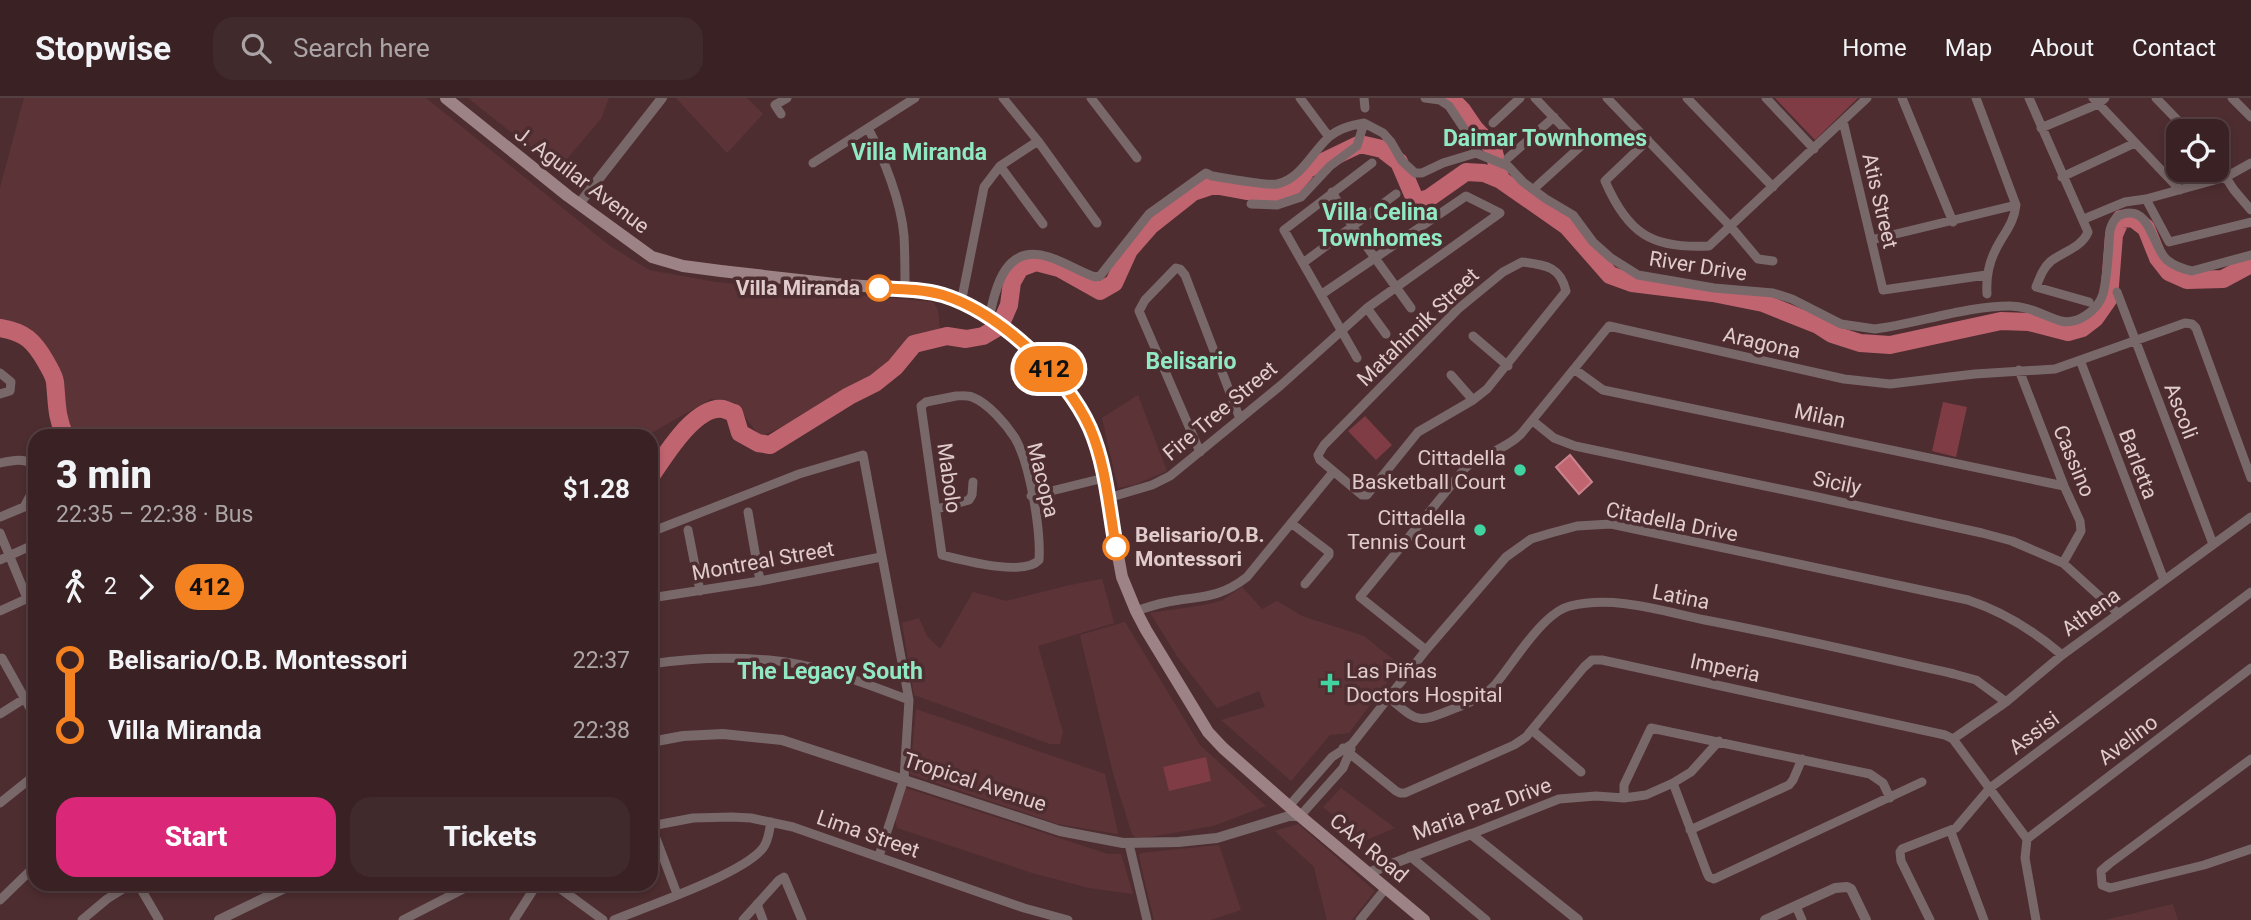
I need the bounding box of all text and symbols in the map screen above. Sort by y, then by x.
search box [213,17,703,80]
text: Stopwise [35,29,171,68]
icon: search [237,29,275,67]
text: Search here [293,33,430,63]
text: Home [1842,34,1907,62]
text: Map [1945,34,1992,62]
text: About [2030,34,2094,62]
text: Contact [2132,34,2216,62]
map controls [2166,119,2229,182]
button: locate [2166,119,2229,182]
street label: J. Aguilar Avenue [510,122,654,238]
district label: Daimar Townhomes [1443,125,1647,152]
district label: Villa Miranda [851,139,987,166]
street label: Atis Street [1857,151,1903,251]
district label: Villa Celina Townhomes [1317,199,1443,252]
street label: River Drive [1647,246,1749,286]
street label: Matahimik Street [1352,263,1484,391]
marker: Villa Miranda [866,275,892,301]
place label: Villa Miranda [736,276,860,300]
street label: Aragona [1721,322,1803,364]
line badge: 412 [1009,346,1089,392]
district label: Belisario [1146,348,1236,375]
text: 412 [1028,355,1070,383]
street label: Fire Tree Street [1158,356,1282,466]
street label: Ascoli [2159,380,2203,442]
street label: Milan [1792,399,1848,433]
street label: Cassino [2048,422,2100,500]
street label: Barletta [2114,426,2162,502]
street label: Macopa [1022,440,1064,520]
street label: Mabolo [932,441,966,515]
place label: Cittadella Basketball Court [1352,446,1506,494]
text: 3 min [56,453,152,497]
marker: Cittadella Basketball Court [1512,462,1528,478]
street label: Sicily [1811,466,1863,500]
text: $1.28 [563,474,630,504]
street label: Citadella Drive [1604,497,1740,547]
text: 22:35 – 22:38 · Bus [56,501,253,528]
place label: Cittadella Tennis Court [1347,506,1466,554]
marker: Cittadella Tennis Court [1472,522,1488,538]
place label: Belisario/O.B. Montessori [1135,523,1265,571]
marker: Belisario/O.B. Montessori [1103,534,1129,560]
street label: Montreal Street [690,537,836,585]
icon: walk [56,568,94,606]
icon: forward [127,568,165,606]
text: 2 [104,573,117,600]
text: 412 [189,573,230,601]
street label: Latina [1650,580,1712,614]
street label: Athena [2057,583,2125,641]
text: Belisario/O.B. Montessori [108,645,408,675]
text: 22:37 [573,647,630,674]
street label: Imperia [1688,649,1762,687]
district label: The Legacy South [737,658,923,685]
place label: Las Piñas Doctors Hospital [1346,659,1503,707]
marker: Las Piñas Doctors Hospital [1320,673,1340,693]
street label: Assisi [2004,706,2064,760]
street label: Avelino [2094,710,2162,770]
text: Villa Miranda [108,715,262,745]
text: 22:38 [573,717,630,744]
street label: Tropical Avenue [900,748,1050,816]
street label: Maria Paz Drive [1409,773,1555,845]
button: Start [56,797,336,877]
button: Tickets [350,797,630,877]
street label: Lima Street [814,805,923,863]
street label: CAA Road [1325,808,1413,888]

